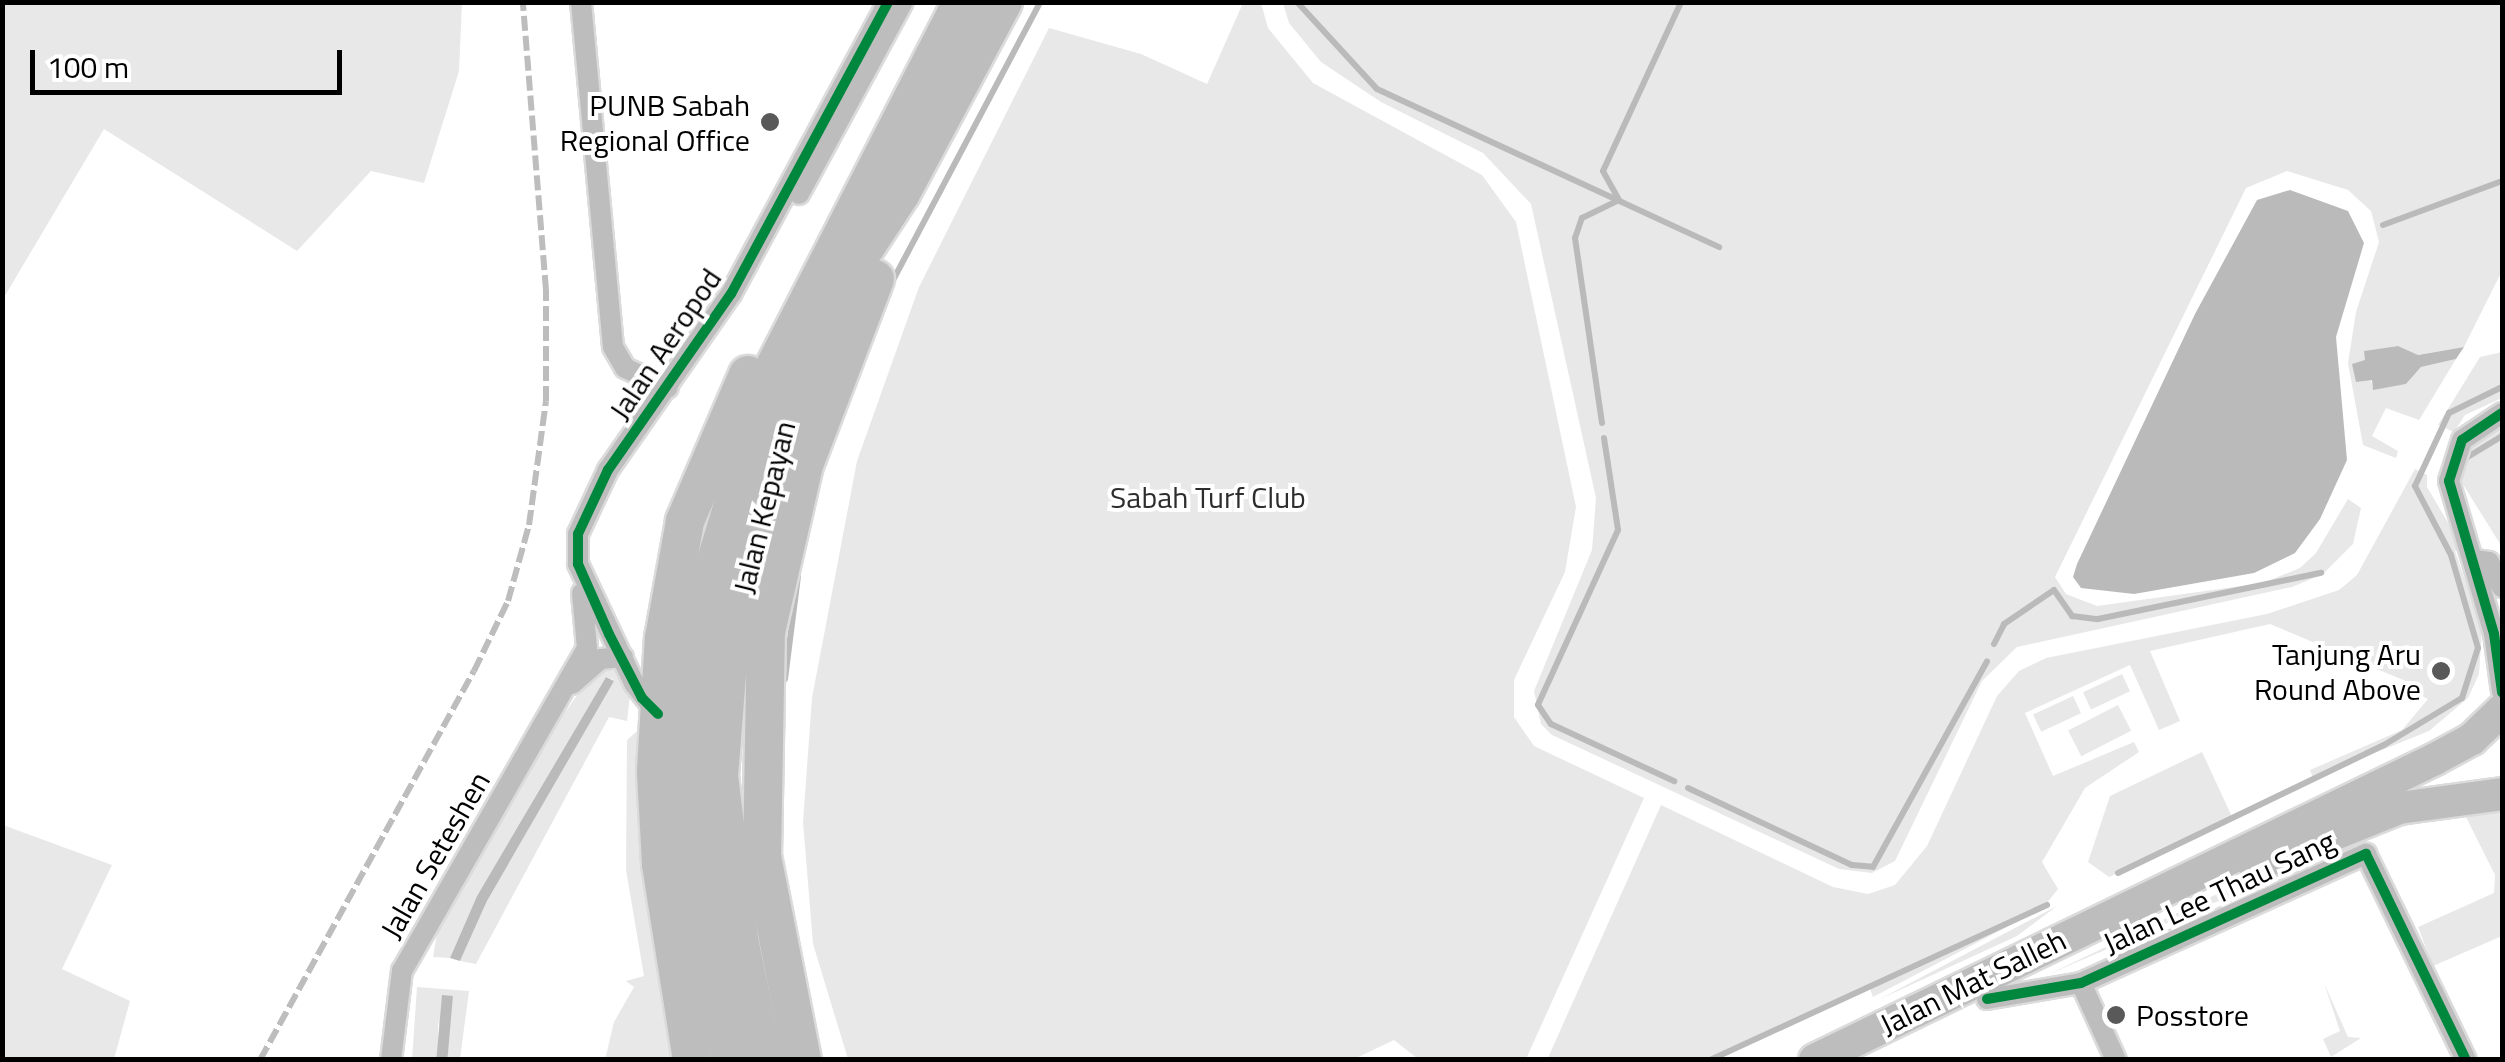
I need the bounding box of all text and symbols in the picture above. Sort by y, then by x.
scale bar [35,30,348,92]
text: 100 m [47,44,129,90]
place label: PUNB Sabah Regional Office [560,87,750,158]
marker: PUNB Sabah Regional Office [759,111,781,133]
street label: Jalan Aeropod [601,262,729,426]
street label: Jalan Kepayan [725,417,803,597]
park label: Sabah Turf Club [1110,479,1306,515]
place label: Tanjung Aru Round Above [2254,636,2421,706]
marker: Tanjung Aru Round Above [2430,660,2452,682]
street label: Jalan Seteshen [373,765,497,945]
street label: Jalan Lee Thau Sang [2097,822,2341,962]
street label: Jalan Mat Salleh [1874,922,2072,1042]
place label: Posstore [2136,997,2249,1033]
marker: Posstore [2105,1004,2127,1026]

